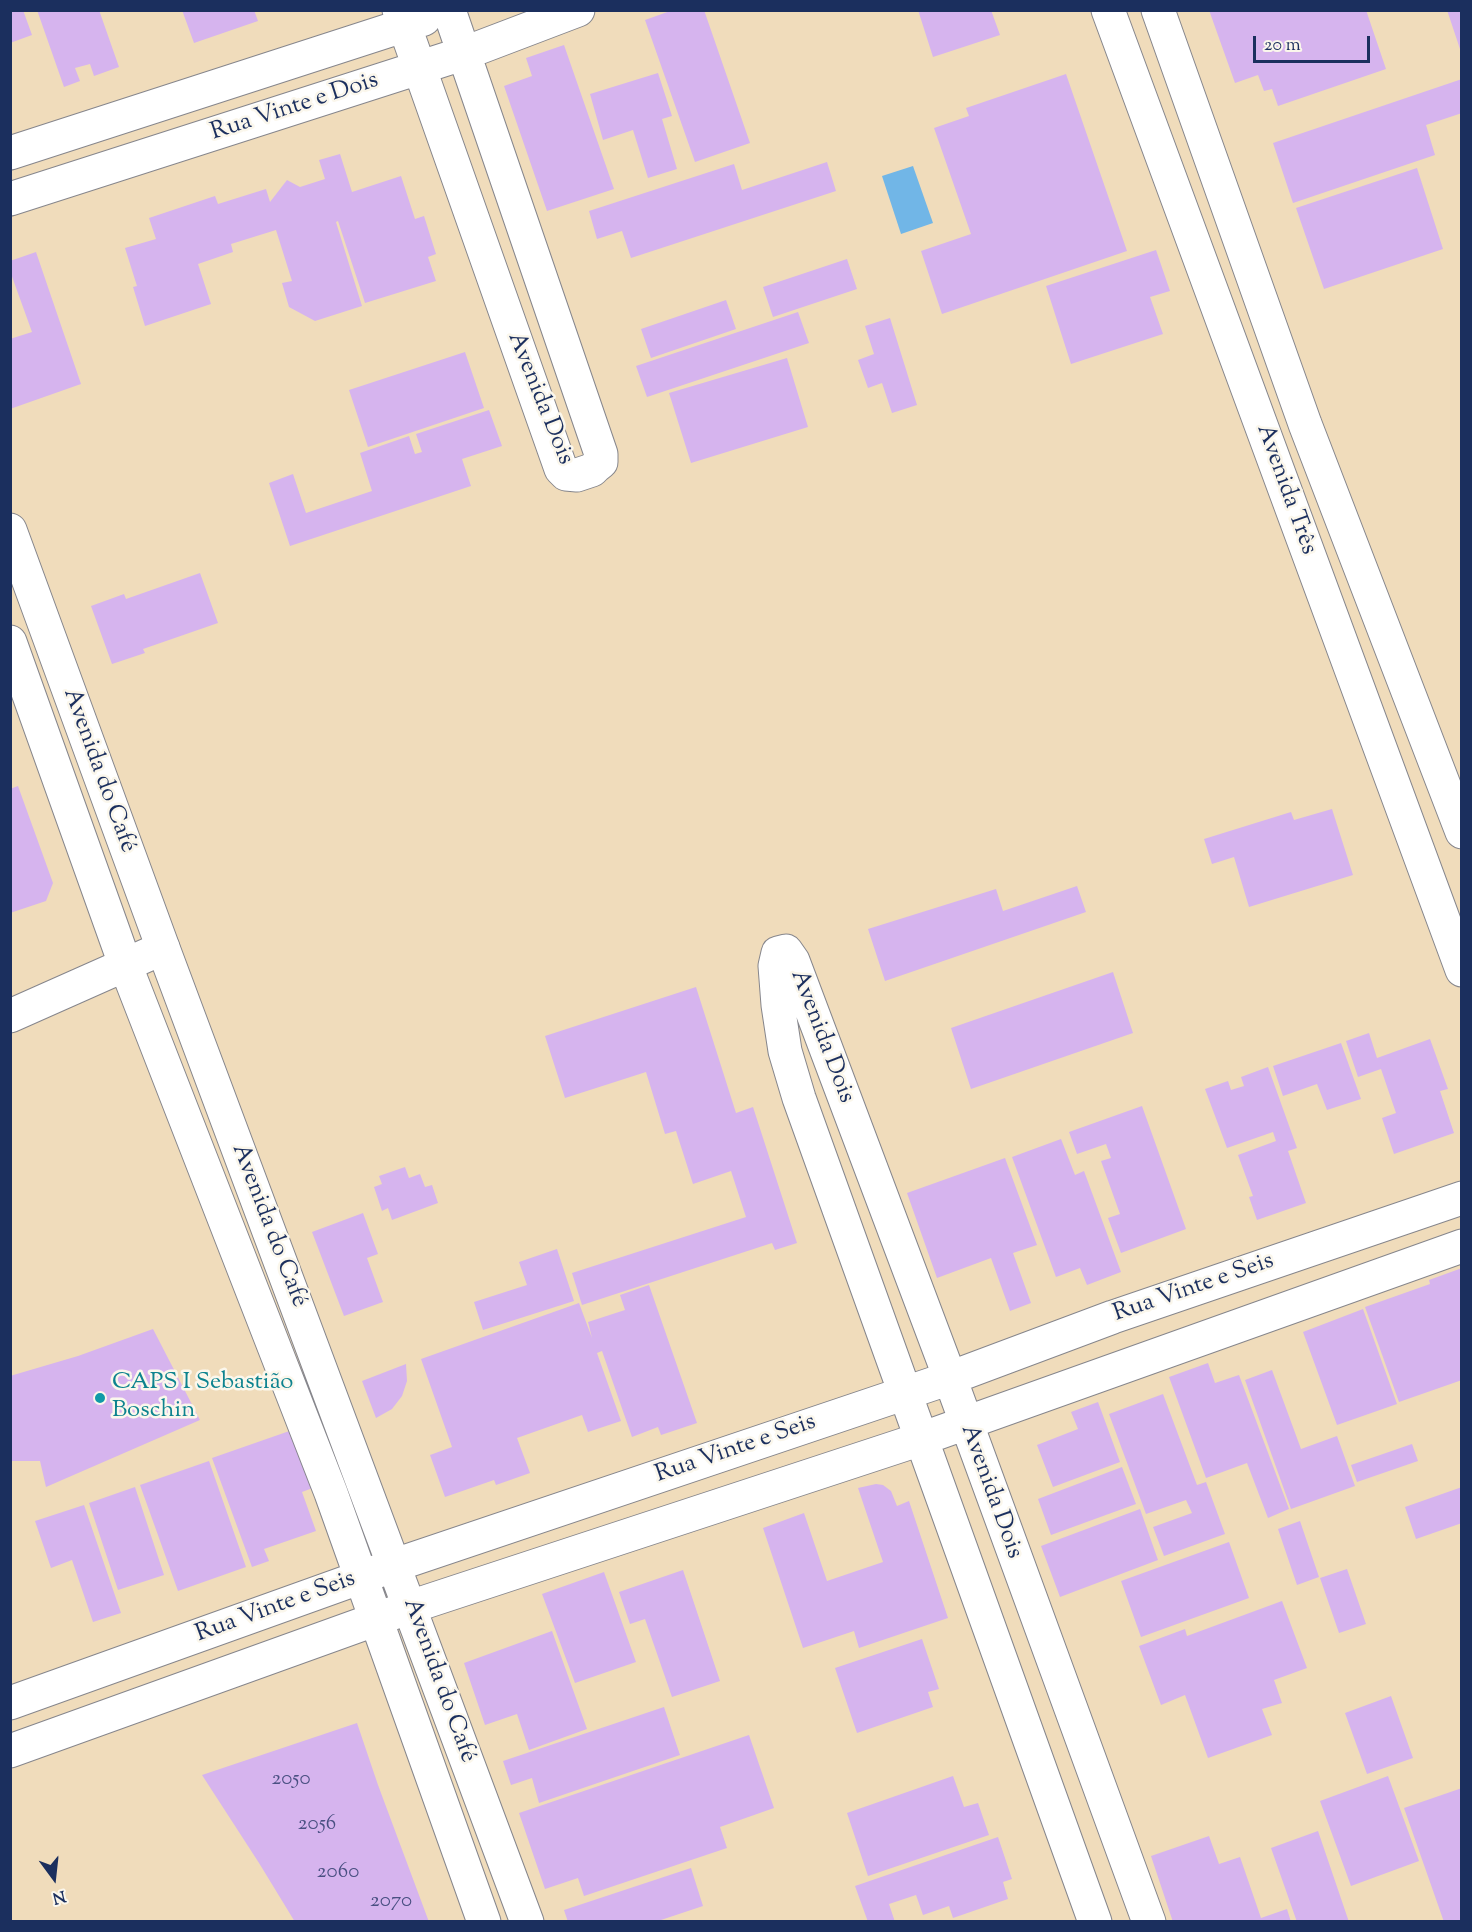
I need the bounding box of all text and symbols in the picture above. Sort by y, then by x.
scale bar [1256,24,1373,62]
text: 20 m [1264,33,1301,59]
street label: Rua Vinte e Dois [208,67,382,149]
street label: Avenida Dois [499,329,579,469]
street label: Avenida Três [1248,421,1322,559]
street label: Avenida do Café [55,685,141,857]
street label: Avenida Dois [782,966,860,1108]
street label: Avenida do Café [224,1140,312,1312]
street label: Rua Vinte e Seis [1110,1248,1278,1330]
place label: CAPS I Sebastião Boschin [112,1370,293,1426]
marker: CAPS I Sebastião Boschin [93,1391,107,1405]
street label: Rua Vinte e Seis [652,1409,820,1491]
street label: Avenida Dois [952,1421,1028,1563]
street label: Rua Vinte e Seis [192,1566,360,1650]
street label: Avenida do Café [395,1595,481,1767]
house number: 2050 [271,1767,311,1793]
house number: 2056 [298,1812,336,1838]
north arrow [24,1848,84,1908]
house number: 2060 [317,1860,359,1886]
text: N [50,1883,68,1909]
house number: 2070 [370,1889,412,1915]

